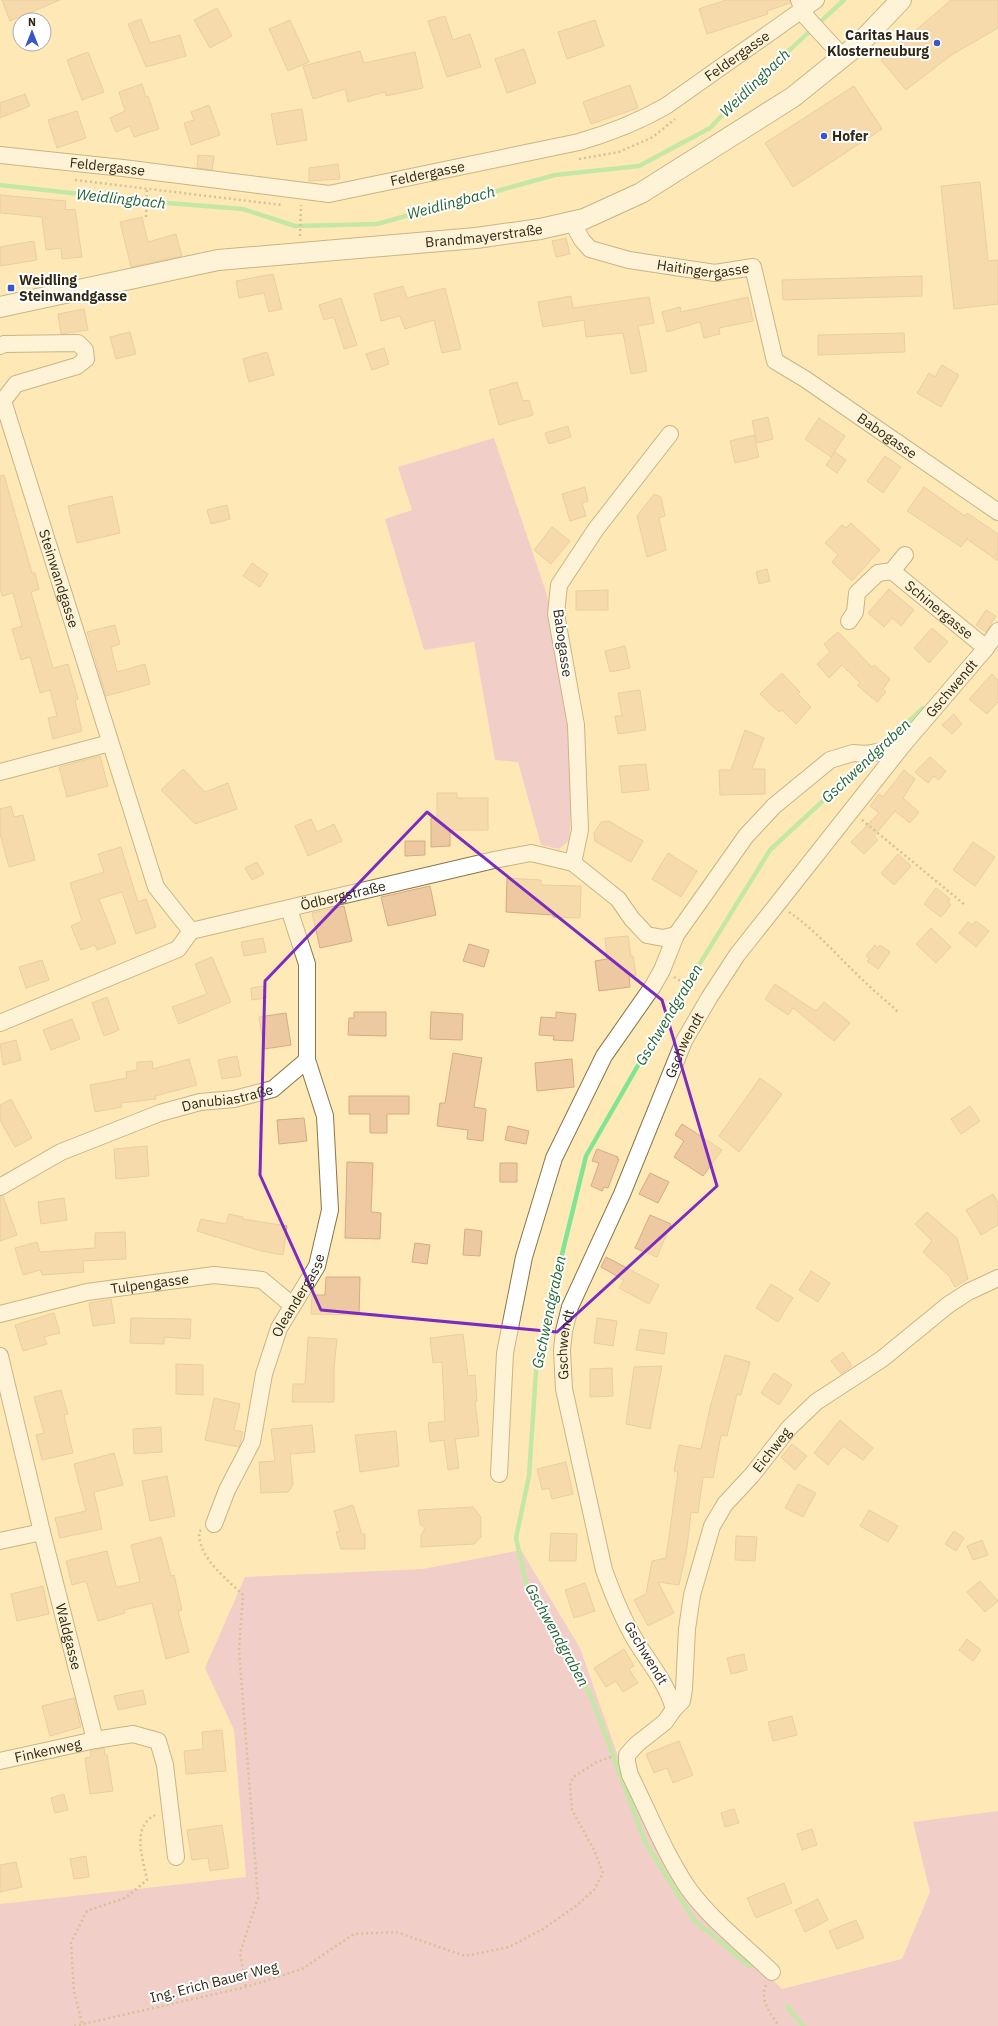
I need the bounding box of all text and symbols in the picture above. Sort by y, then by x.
north arrow [12,12,52,52]
text: N [28,15,36,29]
street label: Feldergasse [701,26,773,85]
place label: Caritas Haus Klosterneuburg [827,26,929,60]
marker: Caritas Haus Klosterneuburg [932,38,942,48]
water label: Weidlingbach [716,45,794,121]
place label: Hofer [832,127,869,145]
marker: Hofer [819,131,829,141]
street label: Feldergasse [69,153,146,180]
street label: Feldergasse [389,157,467,190]
water label: Weidlingbach [405,182,497,223]
water label: Weidlingbach [75,184,167,213]
street label: Brandmayerstraße [424,220,544,251]
street label: Haitingergasse [656,255,751,282]
place label: Weidling Steinwandgasse [19,271,127,305]
marker: Weidling Steinwandgasse [6,283,16,293]
street label: Babogasse [854,409,921,463]
street label: Steinwandgasse [35,527,83,630]
street label: Schinergasse [901,576,977,643]
street label: Babogasse [549,608,577,679]
street label: Gschwendt [922,656,981,721]
water label: Gschwendgraben [817,715,914,807]
street label: Ödbergstraße [299,877,388,914]
water label: Gschwendgraben [631,961,706,1069]
street label: Gschwendt [661,1009,708,1081]
street label: Danubiastraße [180,1080,275,1116]
street label: Oleandergasse [268,1252,329,1339]
water label: Gschwendgraben [527,1254,570,1370]
street label: Tulpengasse [109,1269,190,1298]
street label: Gschwendt [553,1307,578,1380]
street label: Eichweg [749,1423,795,1476]
water label: Gschwendgraben [521,1580,594,1690]
street label: Waldgasse [52,1602,86,1672]
street label: Gschwendt [620,1618,672,1688]
street label: Finkenweg [13,1734,83,1767]
street label: Ing. Erich Bauer Weg [148,1957,280,2007]

